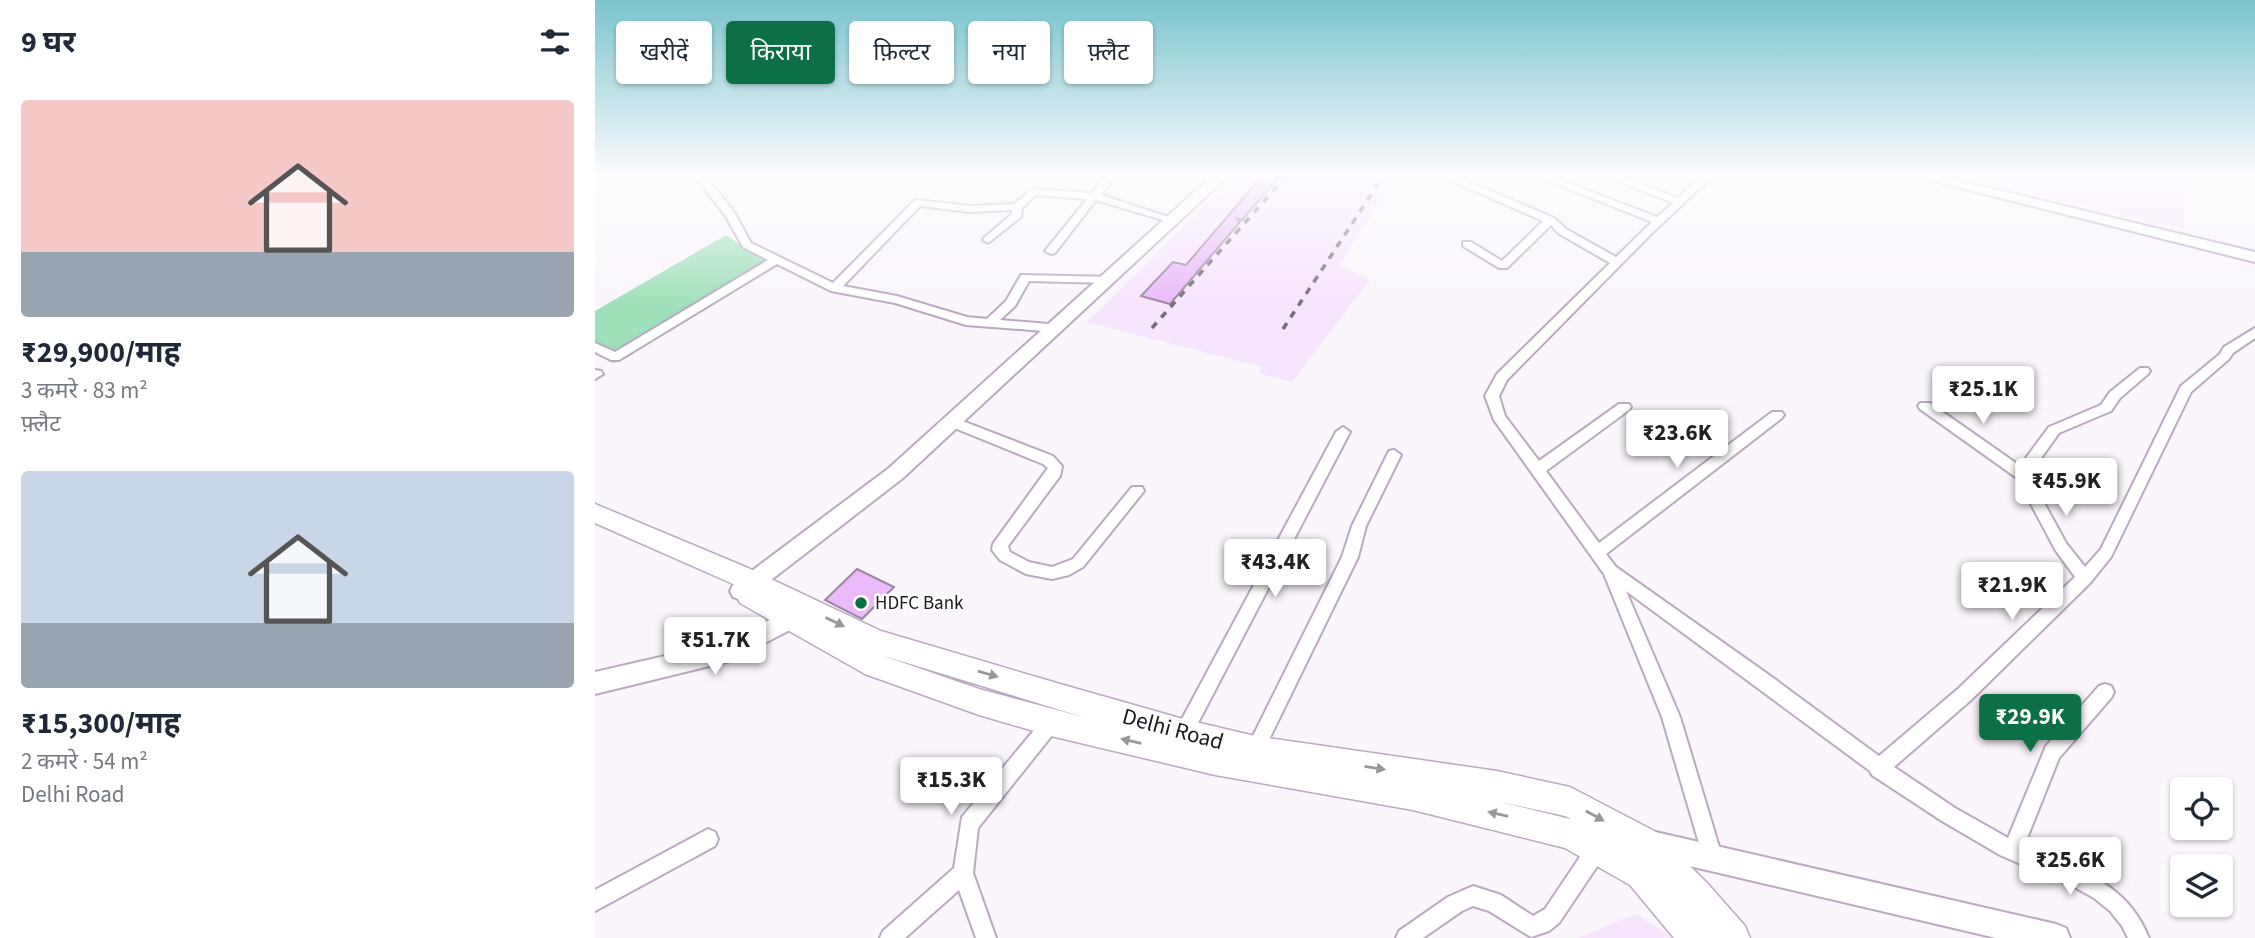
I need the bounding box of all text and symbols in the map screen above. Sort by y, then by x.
text: 9 घर [21,21,76,64]
chip: खरीदें [616,21,712,84]
chip: किराया [726,21,835,84]
chip: फ़िल्टर [849,21,954,84]
chip: नया [968,21,1050,84]
chip: फ़्लैट [1064,21,1153,84]
icon: filters [536,23,574,61]
icon: home [235,145,361,271]
text: ₹29,900/माह [21,331,181,374]
pin: ₹25.1K [1926,366,2040,426]
text: ₹25.1K [1948,372,2018,405]
text: 3 कमरे · 83 m² [21,374,148,407]
text: फ़्लैट [21,407,61,440]
pin: ₹23.6K [1620,410,1734,470]
text: ₹23.6K [1642,416,1712,449]
pin: ₹45.9K [2009,458,2123,518]
text: ₹45.9K [2031,464,2101,497]
icon: home [235,516,361,642]
pin: ₹43.4K [1218,540,1332,599]
text: ₹43.4K [1240,545,1310,578]
pin: ₹21.9K [1955,562,2069,622]
text: ₹21.9K [1977,568,2047,601]
place label: HDFC Bank [875,590,964,617]
marker: HDFC Bank [853,595,869,611]
one-way arrow [825,616,845,628]
pin: ₹51.7K [658,618,772,677]
text: ₹51.7K [680,623,750,656]
one-way arrow [977,670,998,680]
pin: ₹29.9K [1973,694,2087,754]
street label: Delhi Road [1119,700,1227,758]
text: ₹29.9K [1995,700,2065,733]
text: ₹15,300/माह [21,702,181,745]
one-way arrow [1120,736,1142,747]
text: 2 कमरे · 54 m² [21,745,148,778]
pin: ₹15.3K [894,758,1008,817]
text: ₹15.3K [916,763,986,796]
one-way arrow [1364,763,1386,774]
map controls [2170,777,2233,917]
button: locate [2170,777,2233,840]
text: Delhi Road [21,778,125,811]
one-way arrow [1487,809,1509,820]
one-way arrow [1586,810,1605,822]
pin: ₹25.6K [2013,838,2127,897]
text: ₹25.6K [2035,843,2105,876]
button: layers [2170,854,2233,917]

